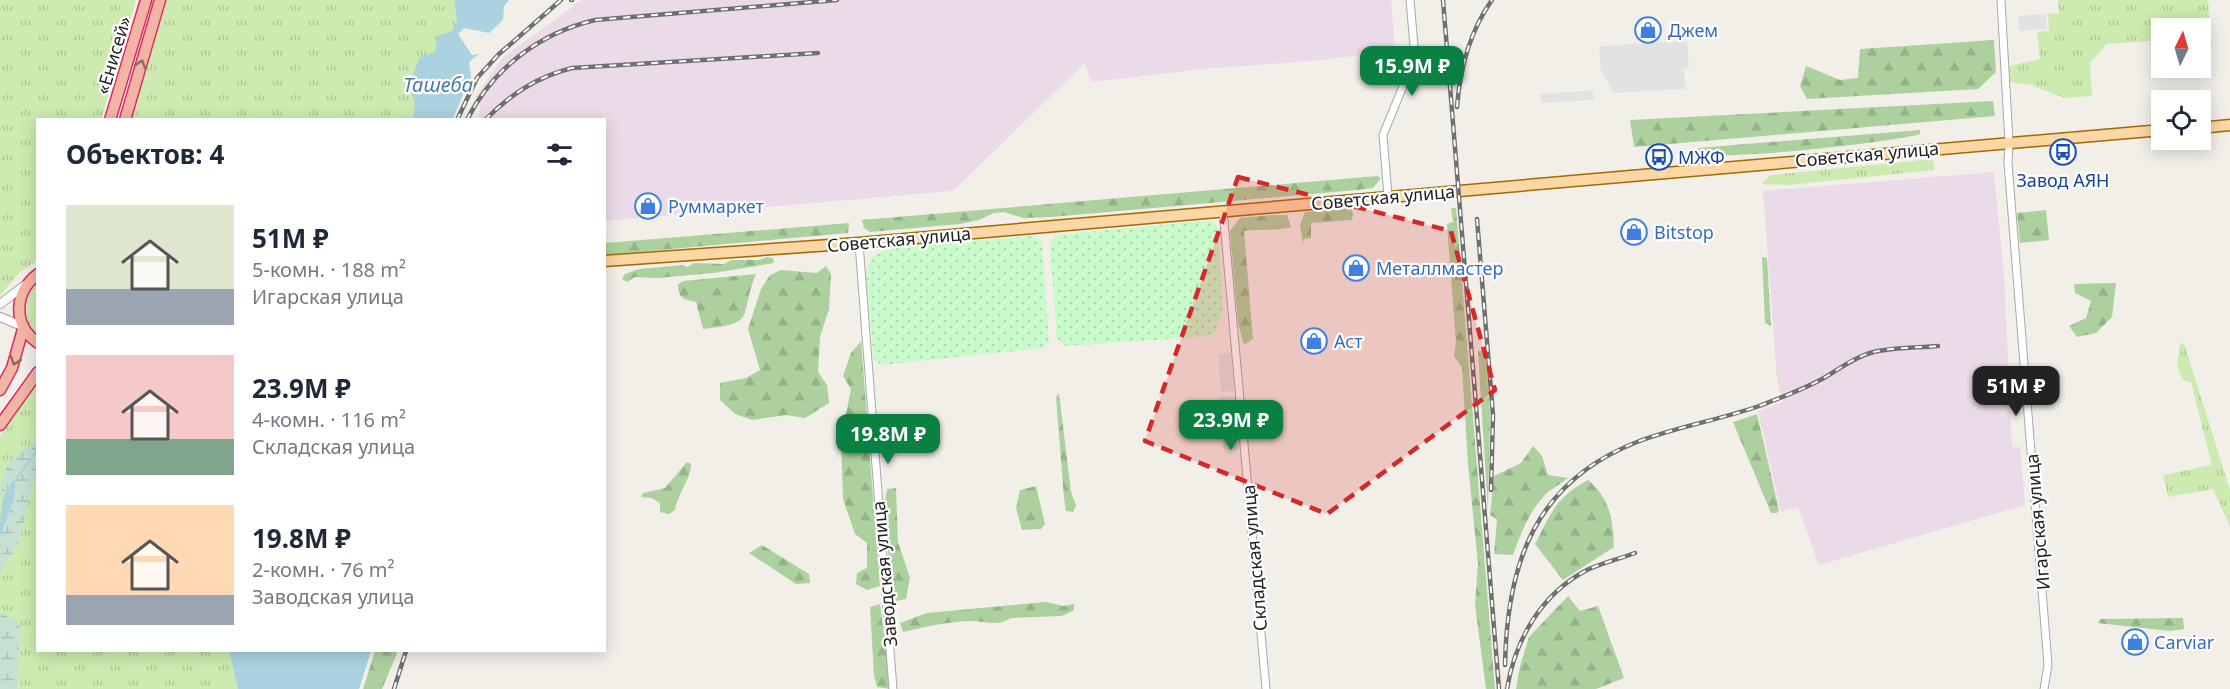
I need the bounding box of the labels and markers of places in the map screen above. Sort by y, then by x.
shop icon: Джем [1633,15,1663,45]
place label: Джем [1668,18,1718,42]
pin: 15.9M ₽ [1357,46,1467,97]
bus stop icon: Завод АЯН [2048,137,2078,167]
bus stop icon: МЖФ [1644,142,1674,172]
place label: МЖФ [1678,145,1725,169]
place label: Завод АЯН [2016,168,2110,192]
shop icon: Руммаркет [633,191,663,221]
place label: Руммаркет [668,194,765,218]
shop icon: Bitstop [1619,217,1649,247]
place label: Bitstop [1654,220,1714,244]
shop icon: Металлмастер [1341,253,1371,283]
place label: Металлмастер [1376,256,1503,280]
shop icon: Аст [1299,326,1329,356]
place label: Аст [1334,329,1363,353]
pin: 51M ₽ [1974,366,2058,417]
pin: 23.9M ₽ [1176,400,1286,451]
pin: 19.8M ₽ [833,414,943,465]
shop icon: Carviar [2120,627,2150,657]
place label: Carviar [2154,630,2215,654]

